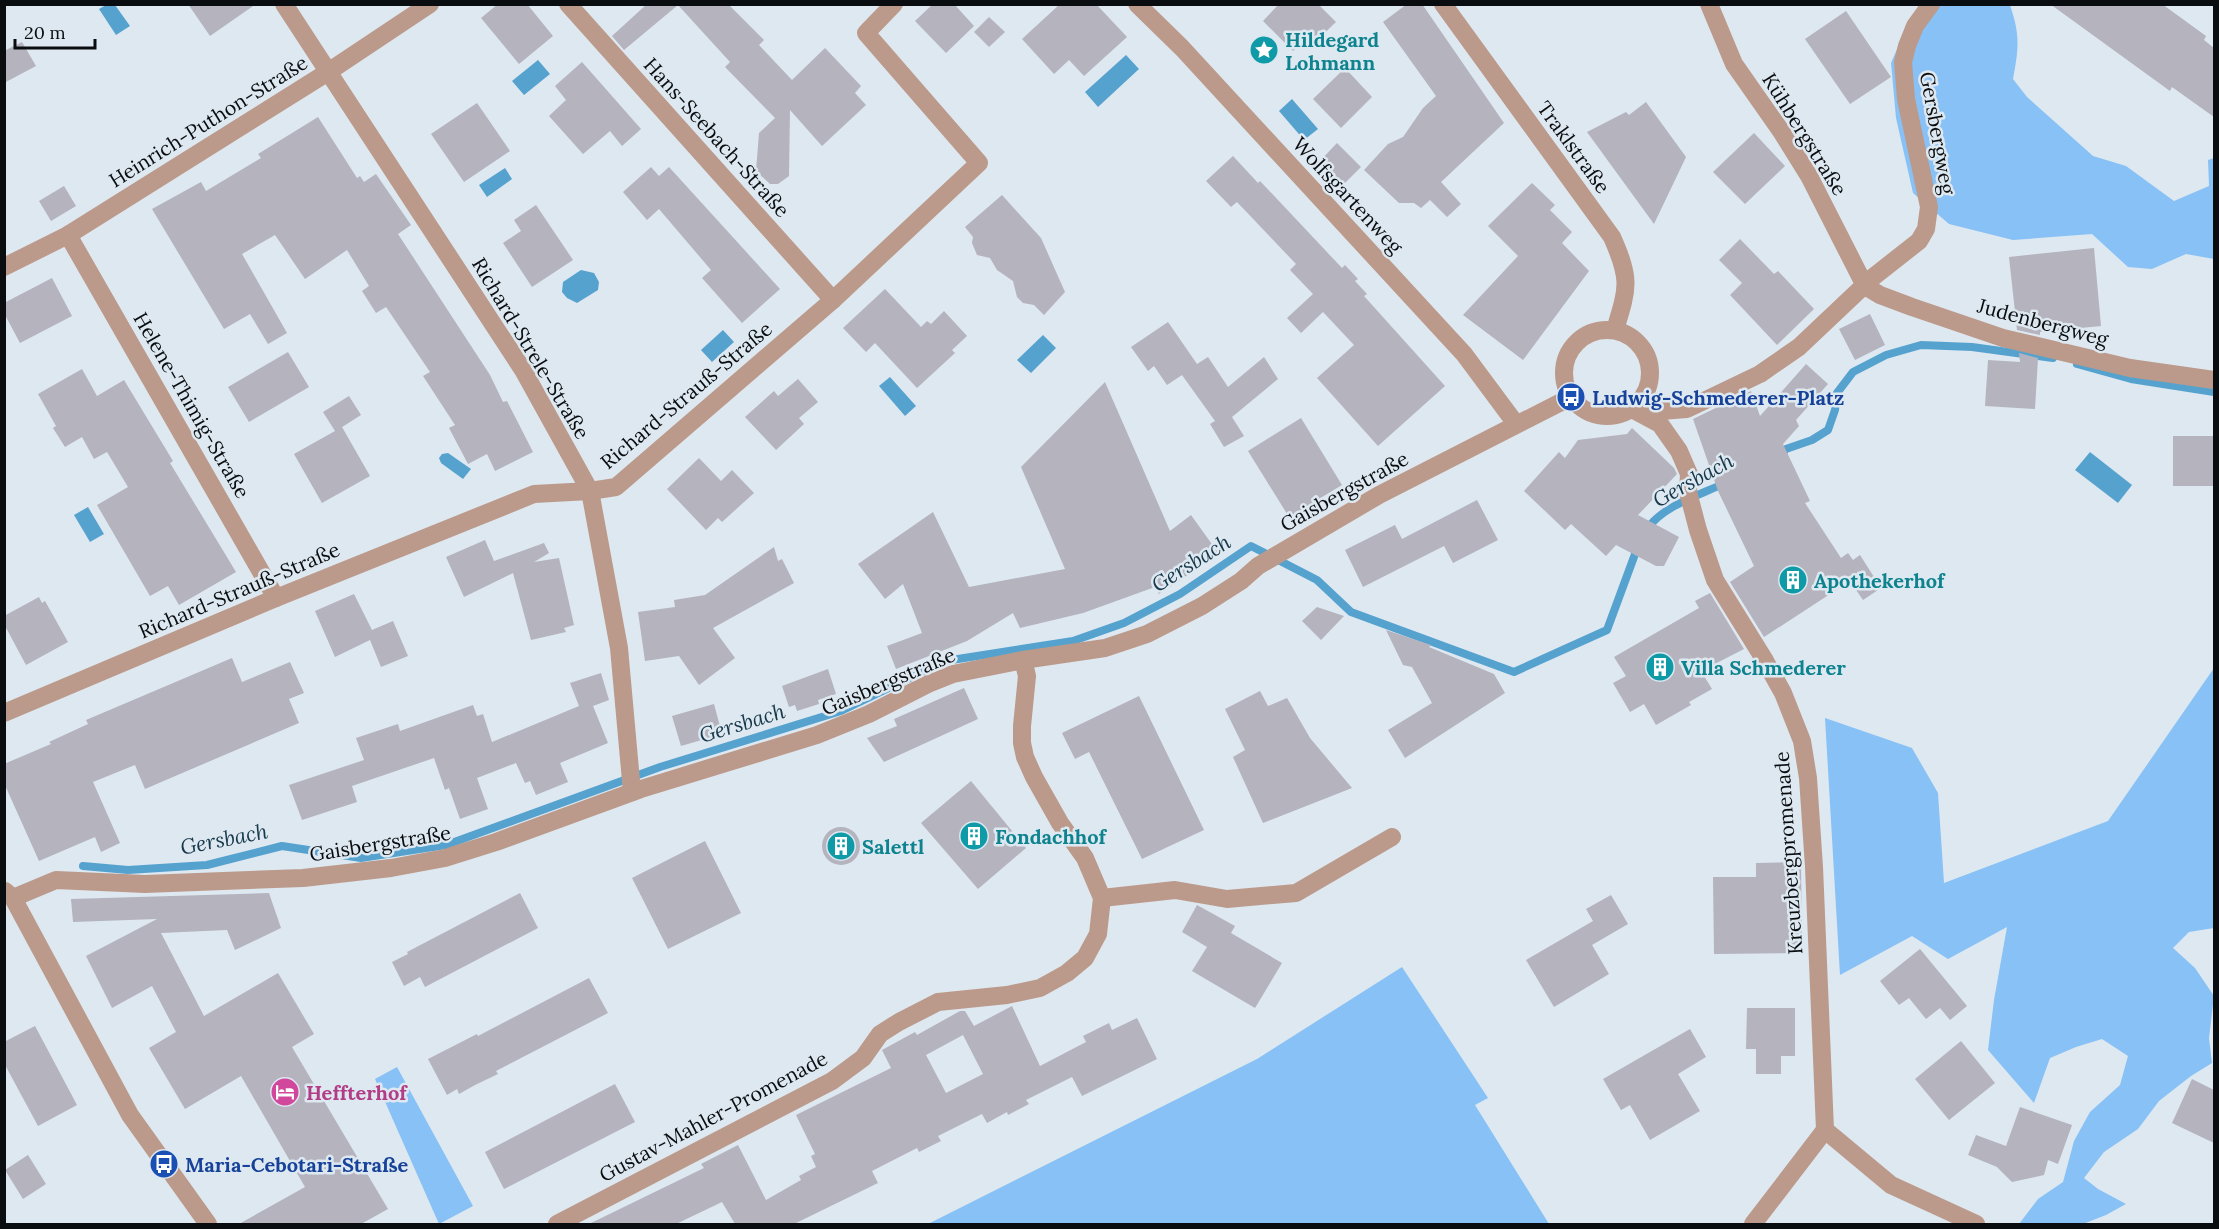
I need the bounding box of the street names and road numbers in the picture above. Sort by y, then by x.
street label: Heinrich-Puthon-Straße [104,49,312,192]
street label: Hans-Seebach-Straße [639,52,795,222]
street label: Kühbergstraße [1757,68,1853,200]
street label: Gersbergweg [1915,70,1961,197]
street label: Traklstraße [1532,96,1616,198]
street label: Wolfsgartenweg [1288,131,1409,259]
street label: Richard-Strele-Straße [467,253,595,444]
street label: Judenbergweg [1974,292,2112,352]
street label: Helene-Thimig-Straße [129,308,256,503]
street label: Richard-Strauß-Straße [595,316,777,474]
street label: Gaisbergstraße [1275,445,1413,537]
street label: Richard-Strauß-Straße [135,536,343,644]
street label: Gaisbergstraße [817,642,959,720]
street label: Kreuzbergpromenade [1768,750,1808,955]
street label: Gaisbergstraße [308,819,453,867]
street label: Gustav-Mahler-Promenade [595,1045,832,1187]

